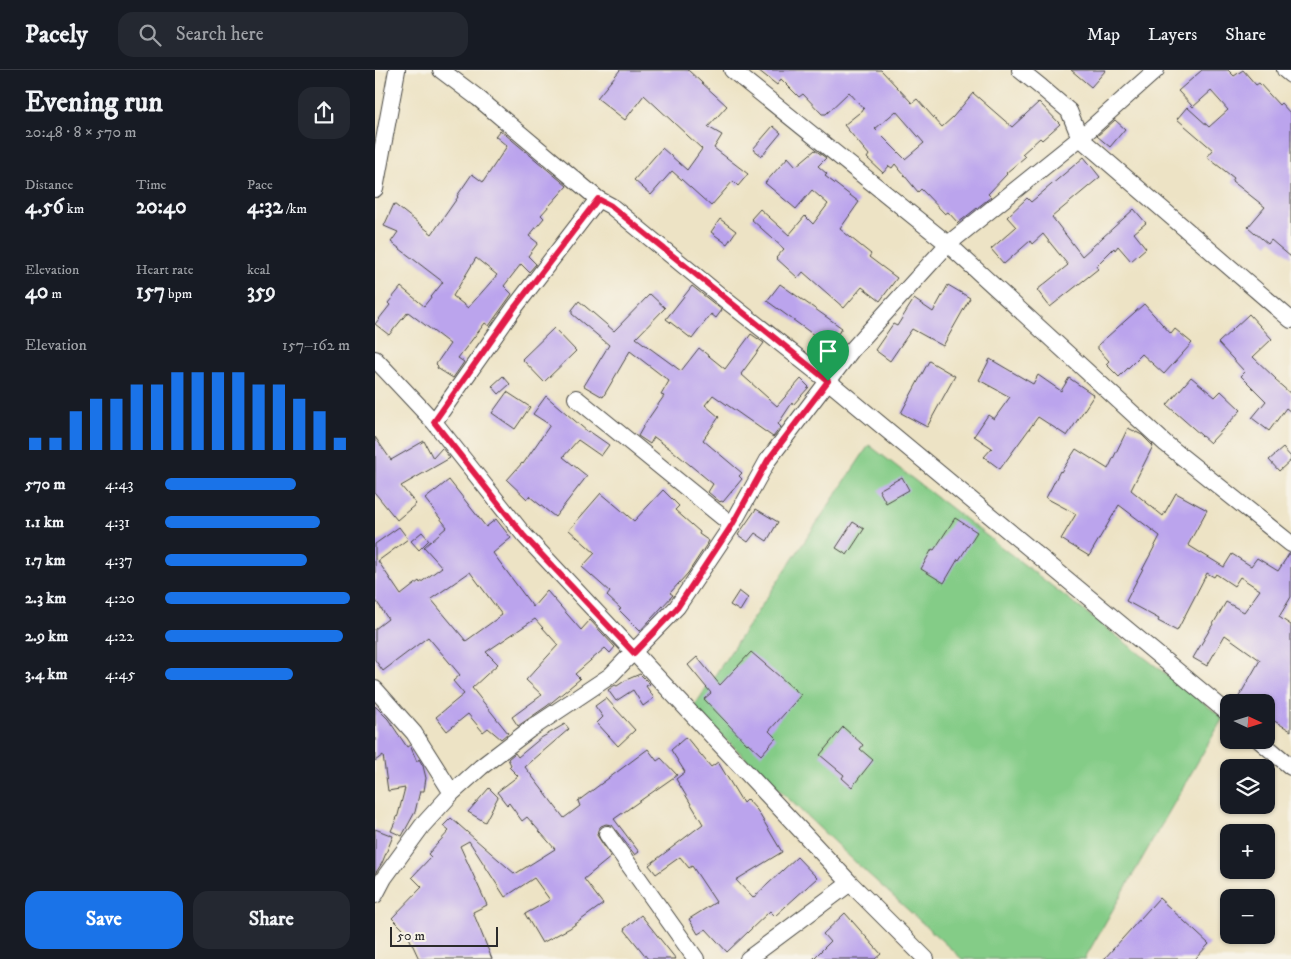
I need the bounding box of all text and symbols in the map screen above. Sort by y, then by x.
search box [118,12,468,57]
text: Pacely [25,20,88,50]
icon: search [136,21,164,49]
text: Search here [176,23,264,46]
text: Map [1087,24,1120,46]
text: Layers [1148,24,1197,46]
text: Share [1225,24,1266,46]
text: Evening run [25,85,163,120]
button: share [298,87,350,139]
text: 20:48 · 8 × 570 m [25,122,137,142]
text: Distance [25,176,73,194]
text: Time [136,176,166,194]
text: Pace [247,176,273,194]
text: 4.56 [25,194,64,220]
text: 20:40 [136,194,186,220]
text: 4:32 [247,194,283,220]
text: km [64,200,84,218]
text: /km [283,200,307,218]
text: Elevation [25,261,79,279]
text: Heart rate [136,261,193,279]
text: kcal [247,261,270,279]
text: 40 [25,279,48,305]
text: 157 [136,279,165,305]
text: 359 [247,279,276,305]
text: m [48,285,62,303]
text: bpm [165,285,192,303]
pin [807,330,849,381]
text: Elevation [25,335,87,355]
text: 157–162 m [282,335,350,355]
icon: arrive [814,337,842,365]
text: 570 m [25,474,65,494]
text: 4:43 [105,474,134,494]
text: 1.1 km [25,512,64,532]
text: 4:31 [105,512,130,532]
text: 1.7 km [25,550,66,570]
text: 4:37 [105,550,133,570]
text: 2.3 km [25,588,66,608]
text: 4:20 [105,588,135,608]
text: 2.9 km [25,626,68,646]
text: 4:22 [105,626,134,646]
text: 3.4 km [25,664,68,684]
text: 4:45 [105,664,135,684]
north arrow [1220,694,1275,749]
map controls [1220,694,1275,944]
button: layers [1220,759,1275,814]
button: + [1220,824,1275,879]
button: − [1220,889,1275,944]
button: Save [25,891,183,949]
button: Share [193,891,350,949]
scale bar [390,924,497,947]
text: 50 m [397,927,425,945]

